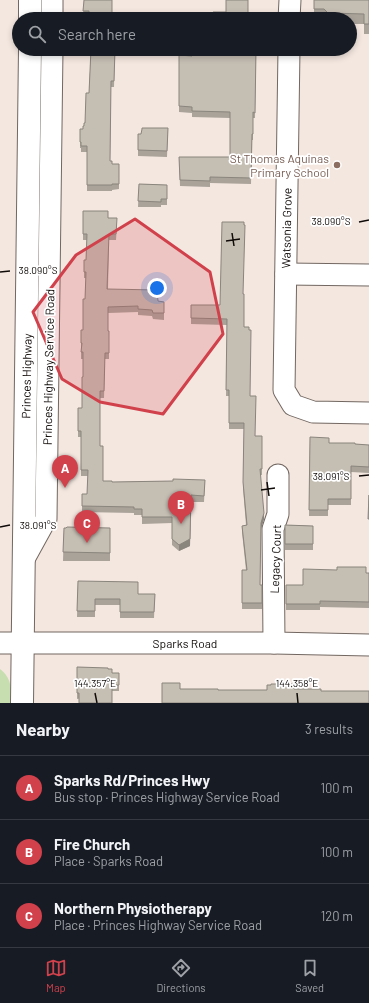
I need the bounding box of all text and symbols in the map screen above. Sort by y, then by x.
search box [12,12,357,56]
icon: search [26,23,48,45]
text: Search here [58,25,136,43]
place label: St Thomas Aquinas Primary School [230,151,329,179]
marker: St Thomas Aquinas Primary School [332,160,342,170]
street label: Watsonia Grove [278,188,294,268]
text: 38.090°S [312,215,351,227]
text: 38.090°S [19,264,58,276]
your location [147,278,167,298]
street label: Princes Highway Service Road [40,289,56,445]
street label: Princes Highway [18,333,34,419]
pin: A [52,455,78,488]
text: 38.091°S [313,470,349,482]
pin: B [168,491,194,524]
pin: C [74,510,100,543]
text: 38.091°S [20,519,56,531]
street label: Legacy Court [267,524,283,594]
street label: Sparks Road [153,636,217,650]
text: 144.357°E [74,677,116,689]
text: 144.358°E [276,677,318,689]
text: Nearby [16,719,70,739]
text: 3 results [305,721,353,737]
text: Sparks Rd/Princes Hwy [54,771,210,789]
text: A [25,780,33,796]
text: 100 m [320,780,353,796]
text: Bus stop · Princes Highway Service Road [54,789,280,805]
text: Fire Church [54,835,130,853]
text: B [25,844,33,860]
text: 100 m [320,844,353,860]
text: Place · Sparks Road [54,853,163,869]
text: Northern Physiotherapy [54,899,212,917]
text: C [25,908,33,924]
text: 120 m [321,908,353,924]
text: Place · Princes Highway Service Road [54,917,262,933]
tab: Map [45,957,67,994]
tab: Directions [156,957,206,994]
tab: Saved [295,957,324,994]

